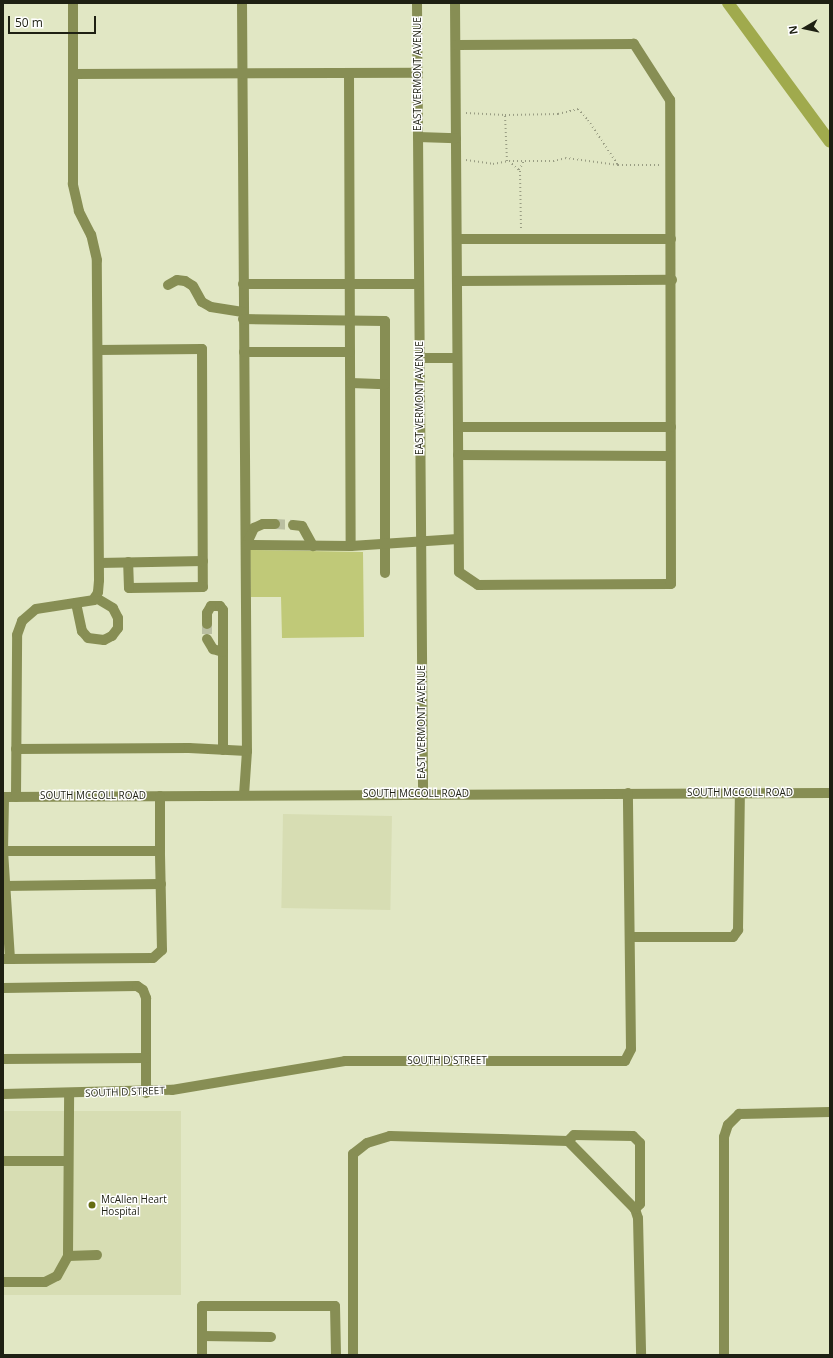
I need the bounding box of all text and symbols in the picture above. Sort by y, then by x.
scale bar [10,8,98,34]
north arrow [785,8,825,48]
text: 50 m [15,14,43,31]
street label: EAST VERMONT AVENUE [412,17,424,131]
text: N [785,24,801,36]
street label: EAST VERMONT AVENUE [414,341,426,455]
street label: EAST VERMONT AVENUE [416,665,428,779]
street label: SOUTH MCCOLL ROAD [687,787,793,799]
street label: SOUTH MCCOLL ROAD [363,788,469,800]
street label: SOUTH MCCOLL ROAD [40,790,146,802]
street label: SOUTH D STREET [407,1055,487,1067]
street label: SOUTH D STREET [85,1085,165,1099]
place label: McAllen Heart Hospital [101,1193,167,1216]
marker: McAllen Heart Hospital [86,1199,98,1211]

